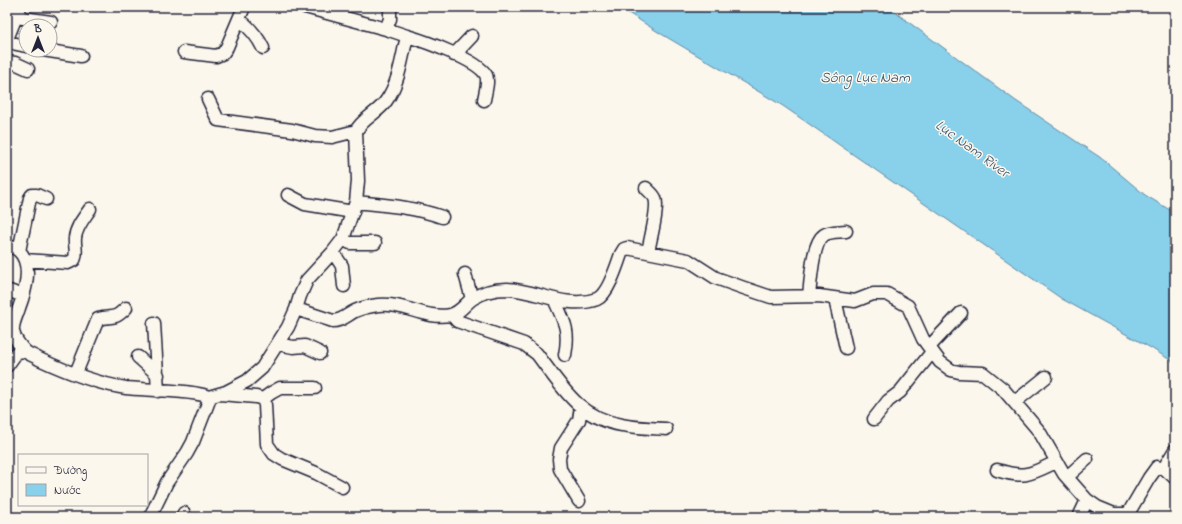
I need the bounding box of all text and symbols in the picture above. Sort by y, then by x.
north arrow [18,18,58,58]
text: B [33,21,42,37]
water label: Sông Lục Nam [820,67,910,90]
water label: Lục Nam River [930,115,1015,185]
legend [18,454,148,506]
text: Đường [53,462,87,481]
text: Nước [54,482,81,500]

